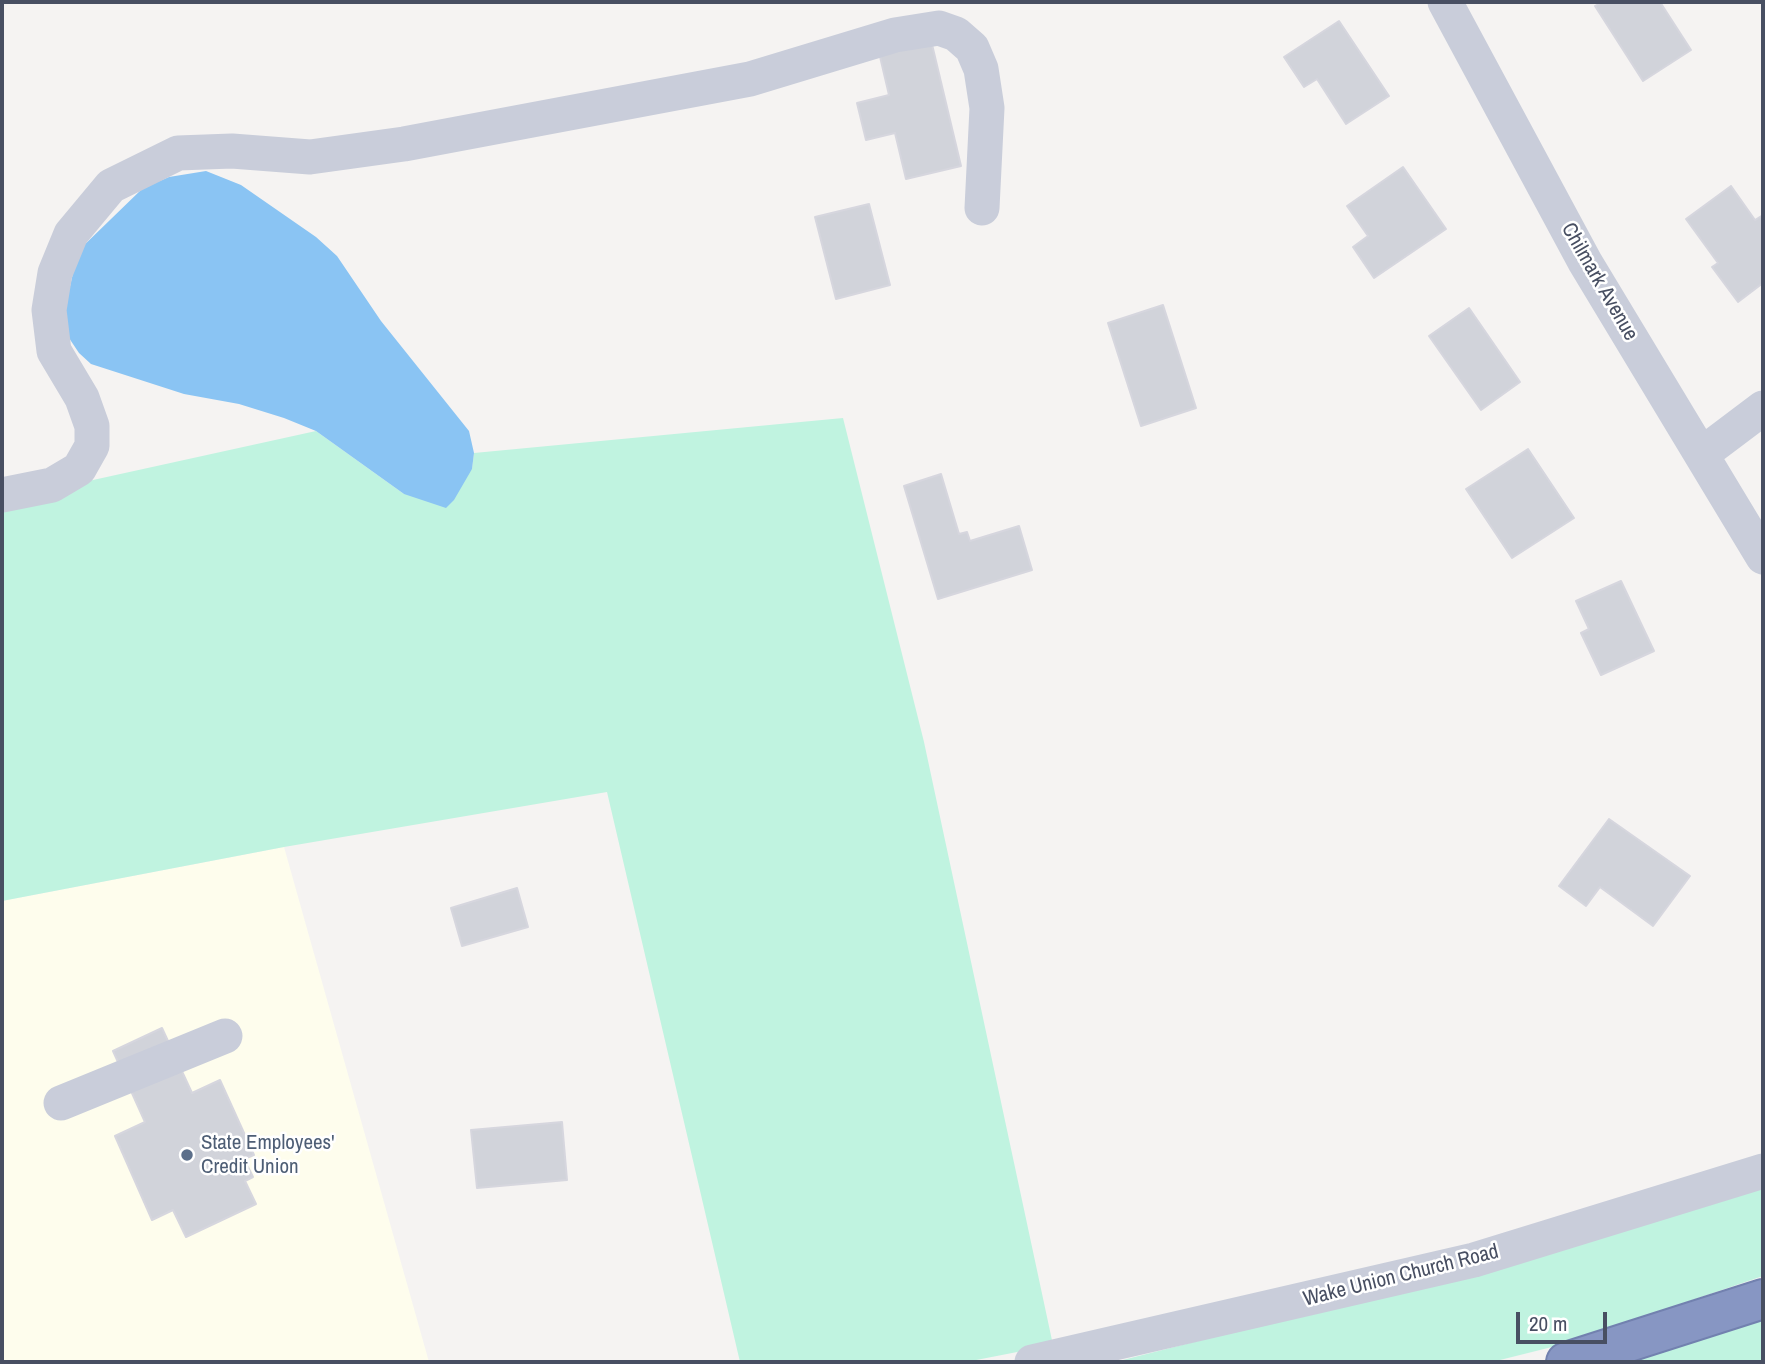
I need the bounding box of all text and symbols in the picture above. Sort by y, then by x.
street label: Chilmark Avenue [1555,219,1643,345]
place label: State Employees' Credit Union [201,1130,334,1180]
marker: State Employees' Credit Union [179,1147,195,1163]
street label: Wake Union Church Road [1301,1240,1501,1312]
scale bar [1520,1298,1611,1342]
text: 20 m [1529,1309,1567,1338]

